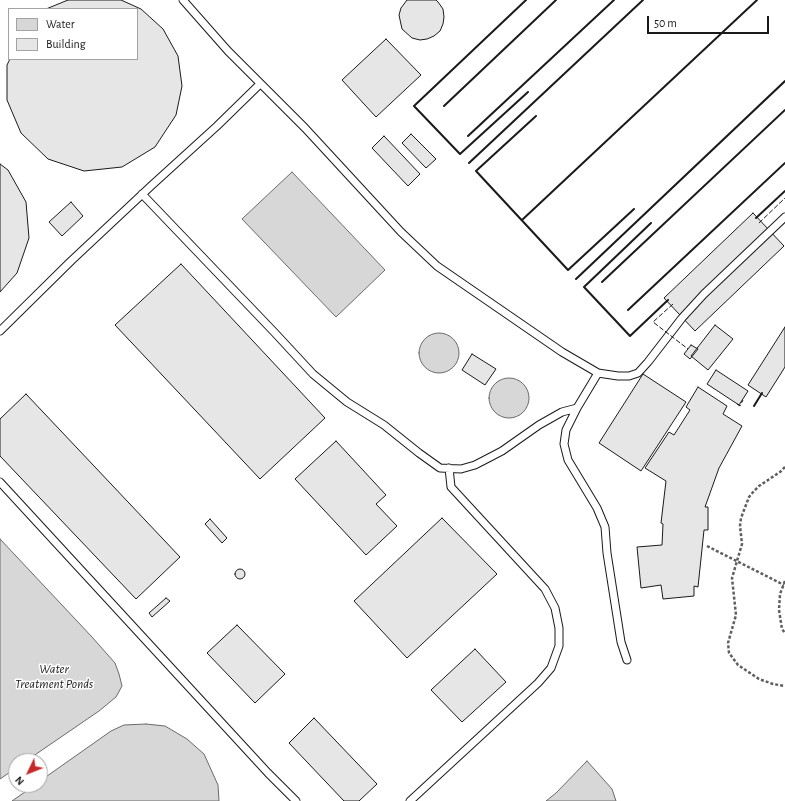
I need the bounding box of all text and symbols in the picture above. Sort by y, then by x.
legend [8,8,138,60]
scale bar [649,8,771,34]
text: 50 m [654,17,677,29]
text: Water [46,18,75,30]
text: Building [46,38,86,50]
water label: Water Treatment Ponds [15,661,93,692]
north arrow [8,753,48,793]
text: N [13,774,26,787]

